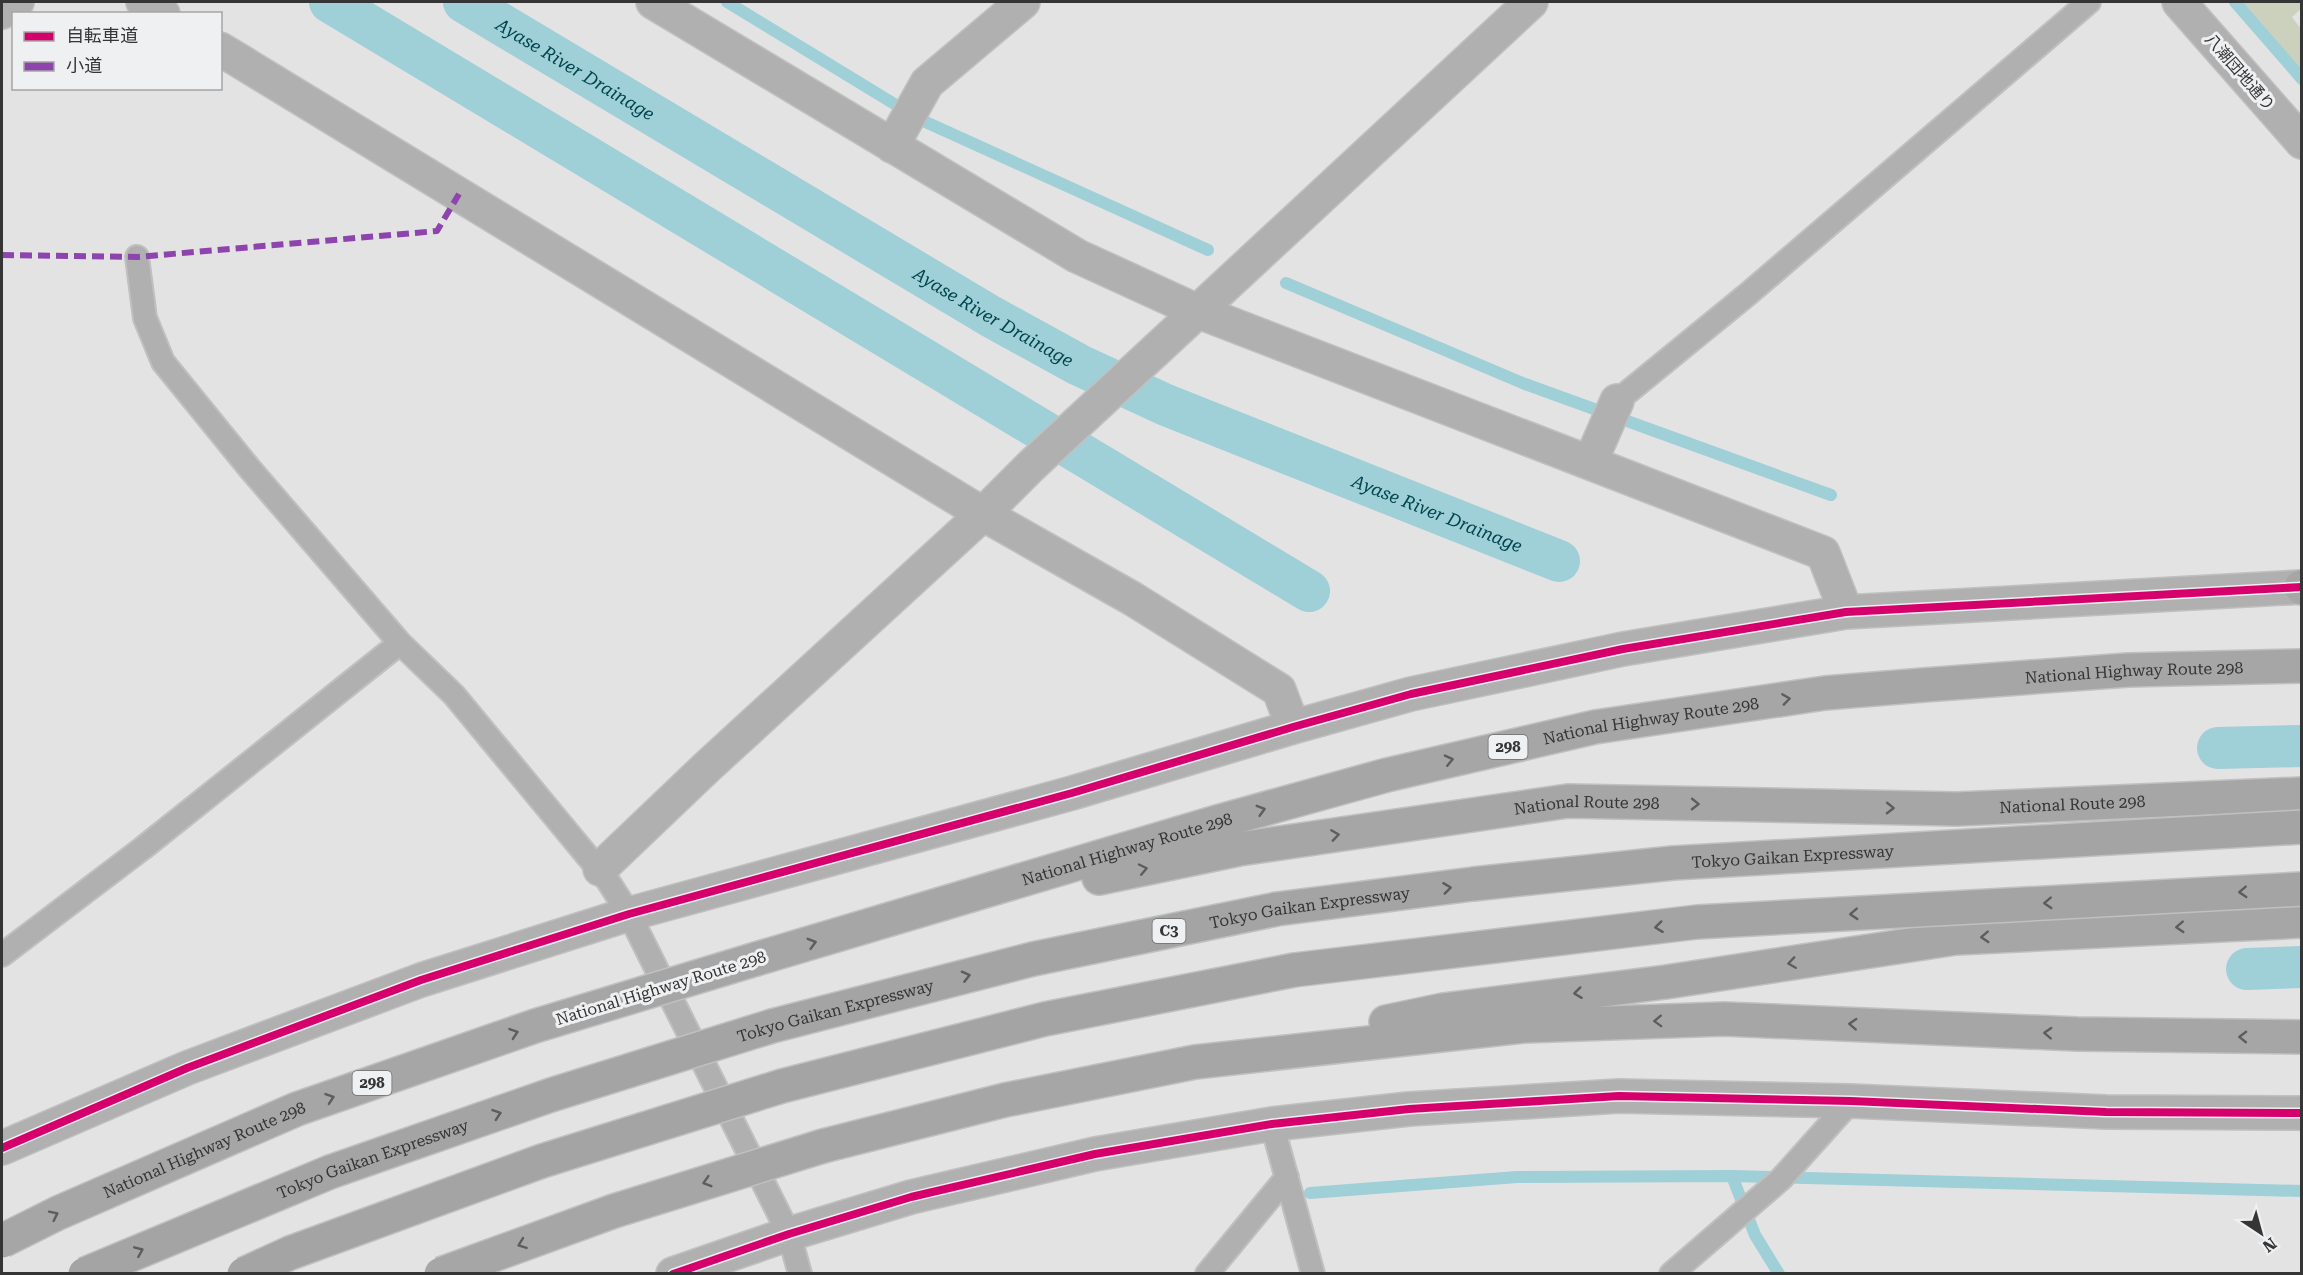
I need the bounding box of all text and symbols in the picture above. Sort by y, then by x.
legend [12,12,222,90]
water label: Ayase River Drainage [492,13,659,124]
text: 自転車道 [66,25,138,46]
street label: 八潮団地通り [2201,30,2279,114]
text: 小道 [66,55,102,76]
water label: Ayase River Drainage [909,262,1077,370]
water label: Ayase River Drainage [1349,469,1525,556]
street label: National Highway Route 298 [2024,658,2243,687]
street label: National Highway Route 298 [1541,693,1760,748]
one-way arrow [1781,693,1790,705]
road number: 298 [1488,735,1528,759]
one-way arrow [1444,755,1454,768]
street label: National Route 298 [1513,791,1660,818]
street label: National Route 298 [1999,791,2146,817]
one-way arrow [1691,797,1700,810]
one-way arrow [1886,801,1895,814]
one-way arrow [1255,805,1266,817]
street label: National Highway Route 298 [1019,809,1234,889]
one-way arrow [1330,829,1340,841]
street label: Tokyo Gaikan Expressway [1691,841,1895,871]
one-way arrow [1138,863,1148,876]
one-way arrow [1442,882,1451,894]
street label: Tokyo Gaikan Expressway [1208,883,1412,932]
one-way arrow [2239,886,2248,899]
one-way arrow [2044,896,2053,909]
one-way arrow [1849,907,1858,920]
road number: C3 [1152,919,1186,943]
one-way arrow [1655,920,1664,933]
one-way arrow [2176,921,2185,934]
one-way arrow [1981,930,1990,943]
one-way arrow [806,938,817,950]
street label: National Highway Route 298 [554,947,768,1029]
one-way arrow [1788,956,1797,968]
one-way arrow [960,971,971,983]
street label: Tokyo Gaikan Expressway [735,975,936,1046]
one-way arrow [1574,986,1583,998]
one-way arrow [1654,1014,1663,1027]
one-way arrow [1849,1018,1858,1031]
one-way arrow [508,1027,519,1040]
one-way arrow [2044,1027,2053,1040]
one-way arrow [2239,1030,2248,1043]
road number: 298 [352,1071,392,1095]
one-way arrow [324,1092,335,1105]
street label: National Highway Route 298 [100,1097,308,1202]
one-way arrow [491,1108,502,1121]
street label: Tokyo Gaikan Expressway [274,1115,471,1203]
one-way arrow [702,1175,713,1187]
north arrow [2231,1203,2291,1263]
one-way arrow [48,1211,59,1223]
text: N [2259,1233,2280,1256]
one-way arrow [517,1237,528,1250]
one-way arrow [133,1246,144,1258]

